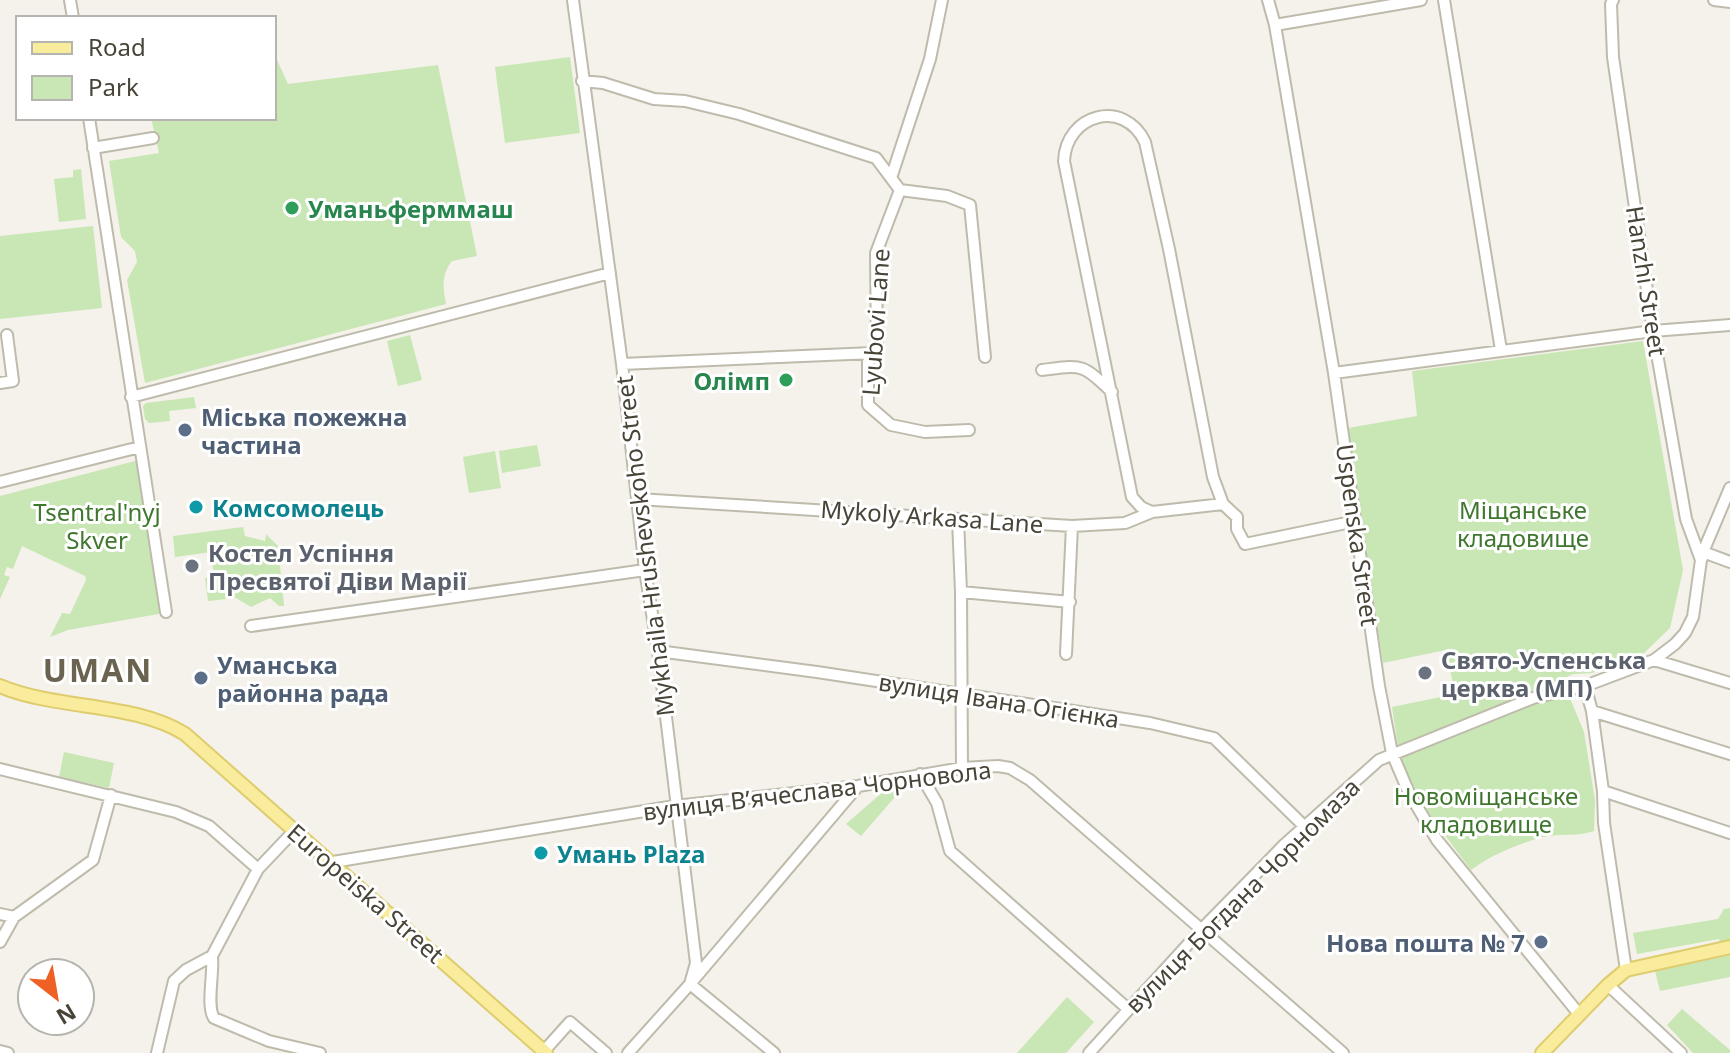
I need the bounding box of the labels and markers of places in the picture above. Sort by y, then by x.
place label: Уманьферммаш [308,192,514,225]
marker: Уманьферммаш [283,199,301,217]
place label: Олімп [694,364,770,397]
marker: Олімп [777,371,795,389]
place label: Міська пожежна частина [201,400,407,461]
marker: Міська пожежна частина [176,421,194,439]
place label: Комсомолець [212,491,384,524]
marker: Комсомолець [187,498,205,516]
place label: Костел Успіння Пресвятої Діви Марії [208,536,467,597]
marker: Костел Успіння Пресвятої Діви Марії [183,557,201,575]
place label: Свято-Успенська церква (МП) [1441,643,1646,704]
place label: Уманська районна рада [217,648,389,709]
marker: Свято-Успенська церква (МП) [1416,664,1434,682]
marker: Уманська районна рада [192,669,210,687]
place label: Умань Plaza [557,837,705,870]
marker: Умань Plaza [532,844,550,862]
place label: Нова пошта № 7 [1326,926,1525,959]
marker: Нова пошта № 7 [1532,933,1550,951]

